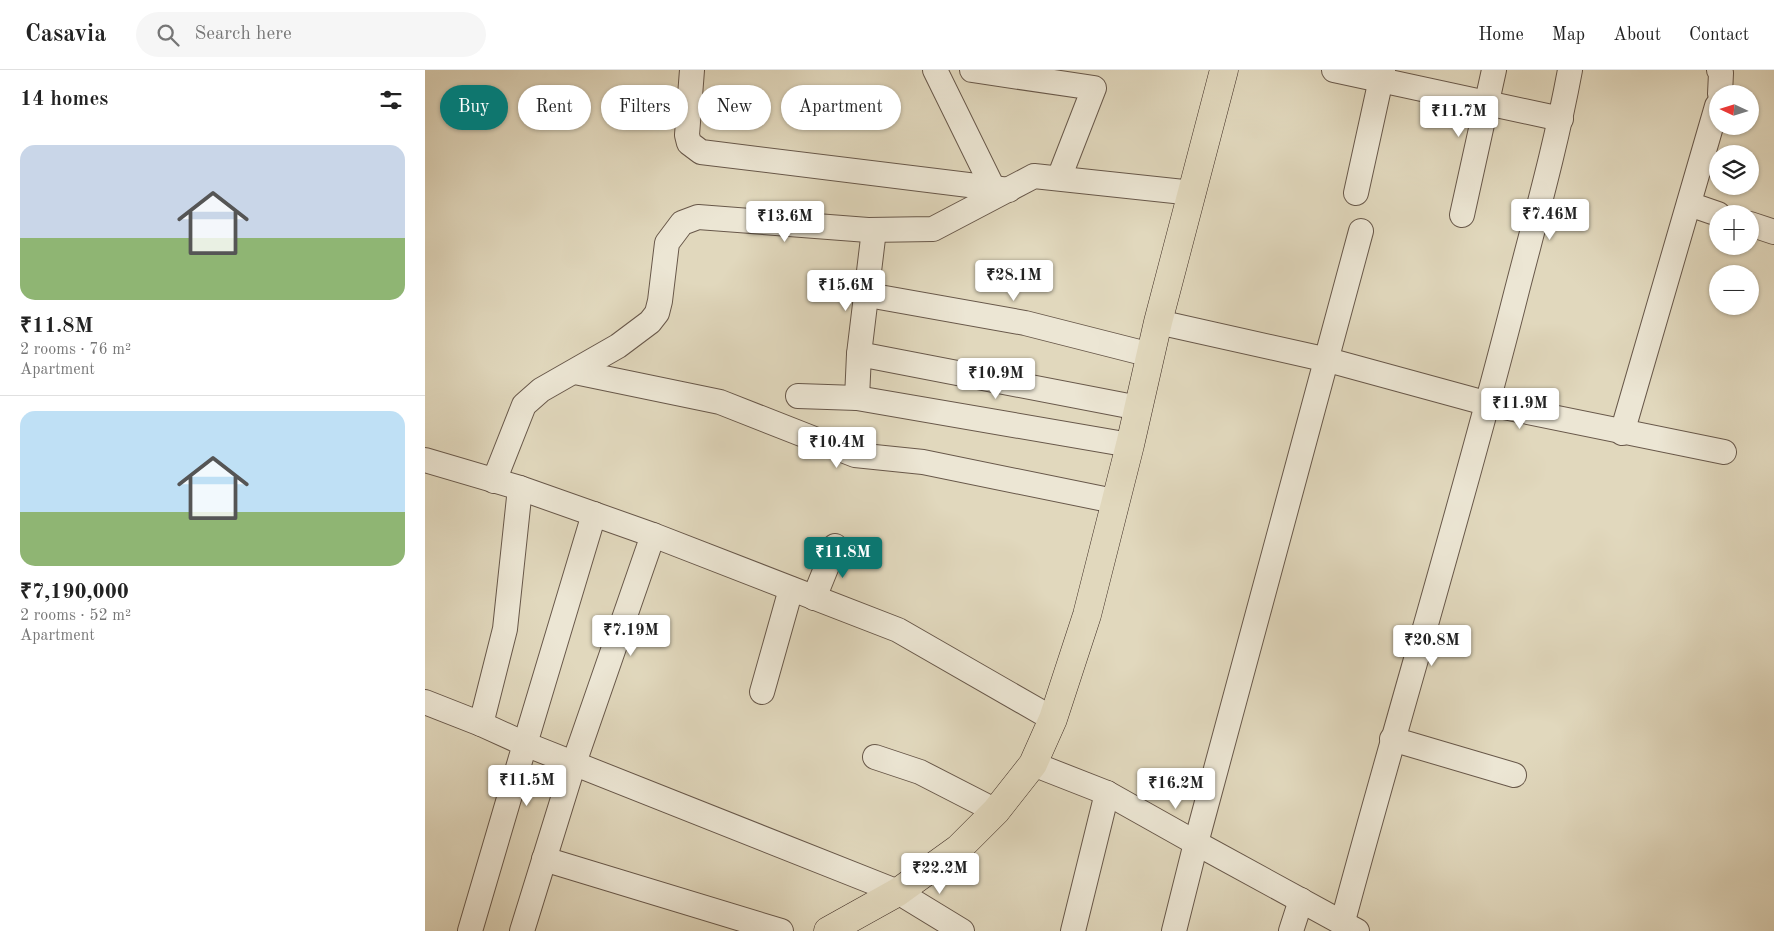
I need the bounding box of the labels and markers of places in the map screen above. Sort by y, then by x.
pin: ₹11.7M [1418,96,1500,138]
pin: ₹7.46M [1509,198,1591,241]
pin: ₹13.6M [744,200,826,243]
pin: ₹28.1M [973,260,1055,302]
pin: ₹15.6M [805,270,887,312]
pin: ₹10.9M [955,358,1037,400]
pin: ₹11.9M [1479,388,1561,430]
pin: ₹10.4M [796,426,878,469]
pin: ₹11.8M [802,536,884,579]
pin: ₹7.19M [590,614,672,657]
pin: ₹20.8M [1391,624,1473,667]
pin: ₹11.5M [486,764,568,807]
pin: ₹16.2M [1135,768,1217,810]
pin: ₹22.2M [899,852,981,895]

